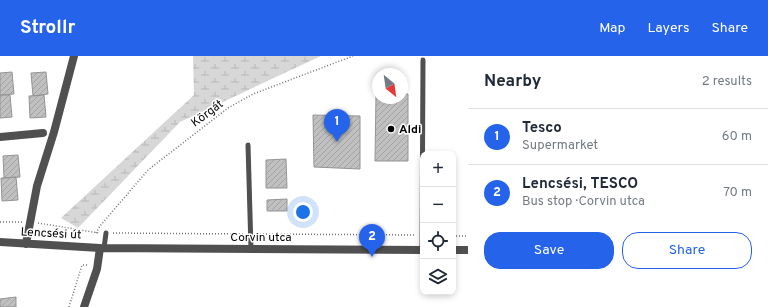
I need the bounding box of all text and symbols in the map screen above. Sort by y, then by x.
text: Strollr [20,16,75,40]
text: Map [599,20,625,37]
text: Layers [647,20,689,37]
text: Share [711,20,748,37]
north arrow [372,68,408,104]
text: Nearby [484,71,541,93]
text: 2 results [702,74,752,90]
street label: Körgát [188,96,227,131]
pin: 1 [324,109,350,142]
text: Tesco [522,119,562,138]
place label: Aldi [399,122,421,138]
marker: Aldi [386,124,396,134]
text: 1 [494,129,500,145]
text: 60 m [722,129,752,145]
text: Supermarket [522,138,598,154]
map controls [420,151,456,295]
button: + [420,151,456,187]
text: Lencsési, TESCO [522,175,638,194]
text: 2 [493,185,501,201]
text: 70 m [723,185,752,201]
button: − [420,187,456,223]
text: Bus stop · Corvin utca [522,194,645,210]
your location [293,202,313,222]
button: locate [420,223,456,259]
street label: Lencsési út [20,224,82,244]
pin: 2 [359,224,385,257]
street label: Corvin utca [230,230,292,246]
button: Save [484,232,614,269]
button: Share [622,232,752,269]
button: layers [420,259,456,295]

